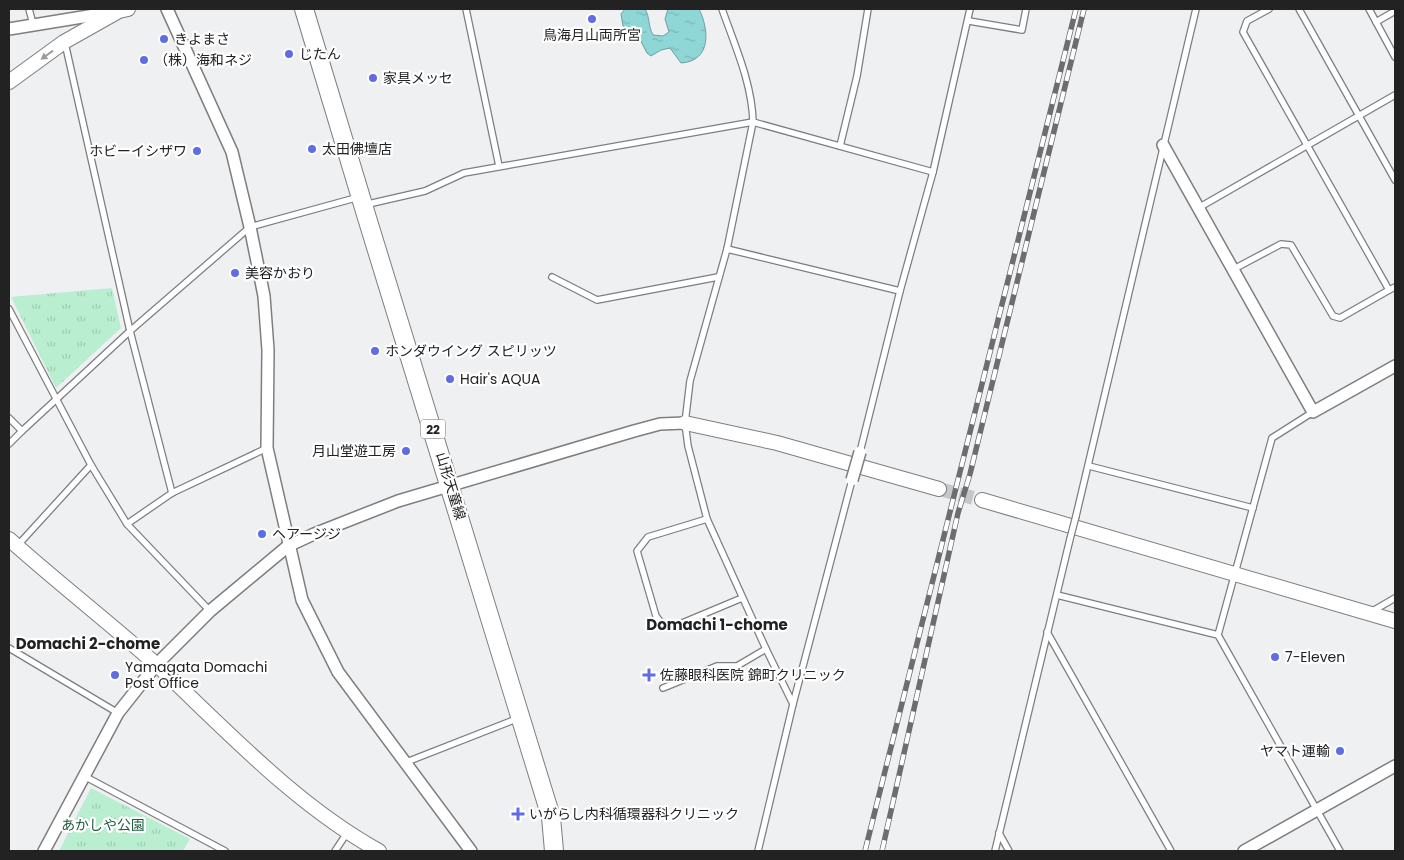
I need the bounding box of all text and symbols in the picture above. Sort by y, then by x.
marker: 鳥海月山両所宮 [586,13,598,25]
place label: 鳥海月山両所宮 [543,25,641,45]
place label: きよまさ [174,29,230,49]
marker: きよまさ [158,33,170,45]
place label: じたん [299,44,341,64]
marker: じたん [283,48,295,60]
one-way arrow [41,49,54,60]
place label: （株）海和ネジ [154,50,252,70]
marker: （株）海和ネジ [138,54,150,66]
place label: 家具メッセ [383,68,453,88]
marker: 家具メッセ [367,72,379,84]
place label: 太田佛壇店 [322,139,392,159]
place label: ホビーイシザワ [89,141,187,161]
marker: 太田佛壇店 [306,143,318,155]
marker: ホビーイシザワ [191,145,203,157]
place label: 美容かおり [245,263,315,283]
marker: 美容かおり [229,267,241,279]
place label: ホンダウイング スピリッツ [385,341,557,361]
marker: ホンダウイング スピリッツ [369,345,381,357]
place label: Hair's AQUA [460,369,540,389]
marker: Hair's AQUA [444,373,456,385]
road number: 22 [420,419,446,438]
place label: 月山堂遊工房 [312,441,396,461]
marker: 月山堂遊工房 [400,445,412,457]
street label: 山形天童線 [431,450,471,522]
place label: ヘアージジ [272,524,341,544]
marker: ヘアージジ [256,528,268,540]
district label: Domachi 1-chome [646,614,788,635]
district label: Domachi 2-chome [16,633,160,654]
place label: 7-Eleven [1285,647,1345,667]
marker: 7-Eleven [1269,651,1281,663]
place label: Yamagata Domachi Post Office [125,657,267,693]
place label: 佐藤眼科医院 錦町クリニック [660,665,846,685]
marker: 佐藤眼科医院 錦町クリニック [642,668,656,682]
marker: Yamagata Domachi Post Office [109,669,121,681]
place label: ヤマト運輸 [1260,741,1330,761]
marker: ヤマト運輸 [1334,745,1346,757]
place label: いがらし内科循環器科クリニック [529,804,739,824]
marker: いがらし内科循環器科クリニック [511,807,525,821]
park label: あかしや公園 [61,815,145,835]

